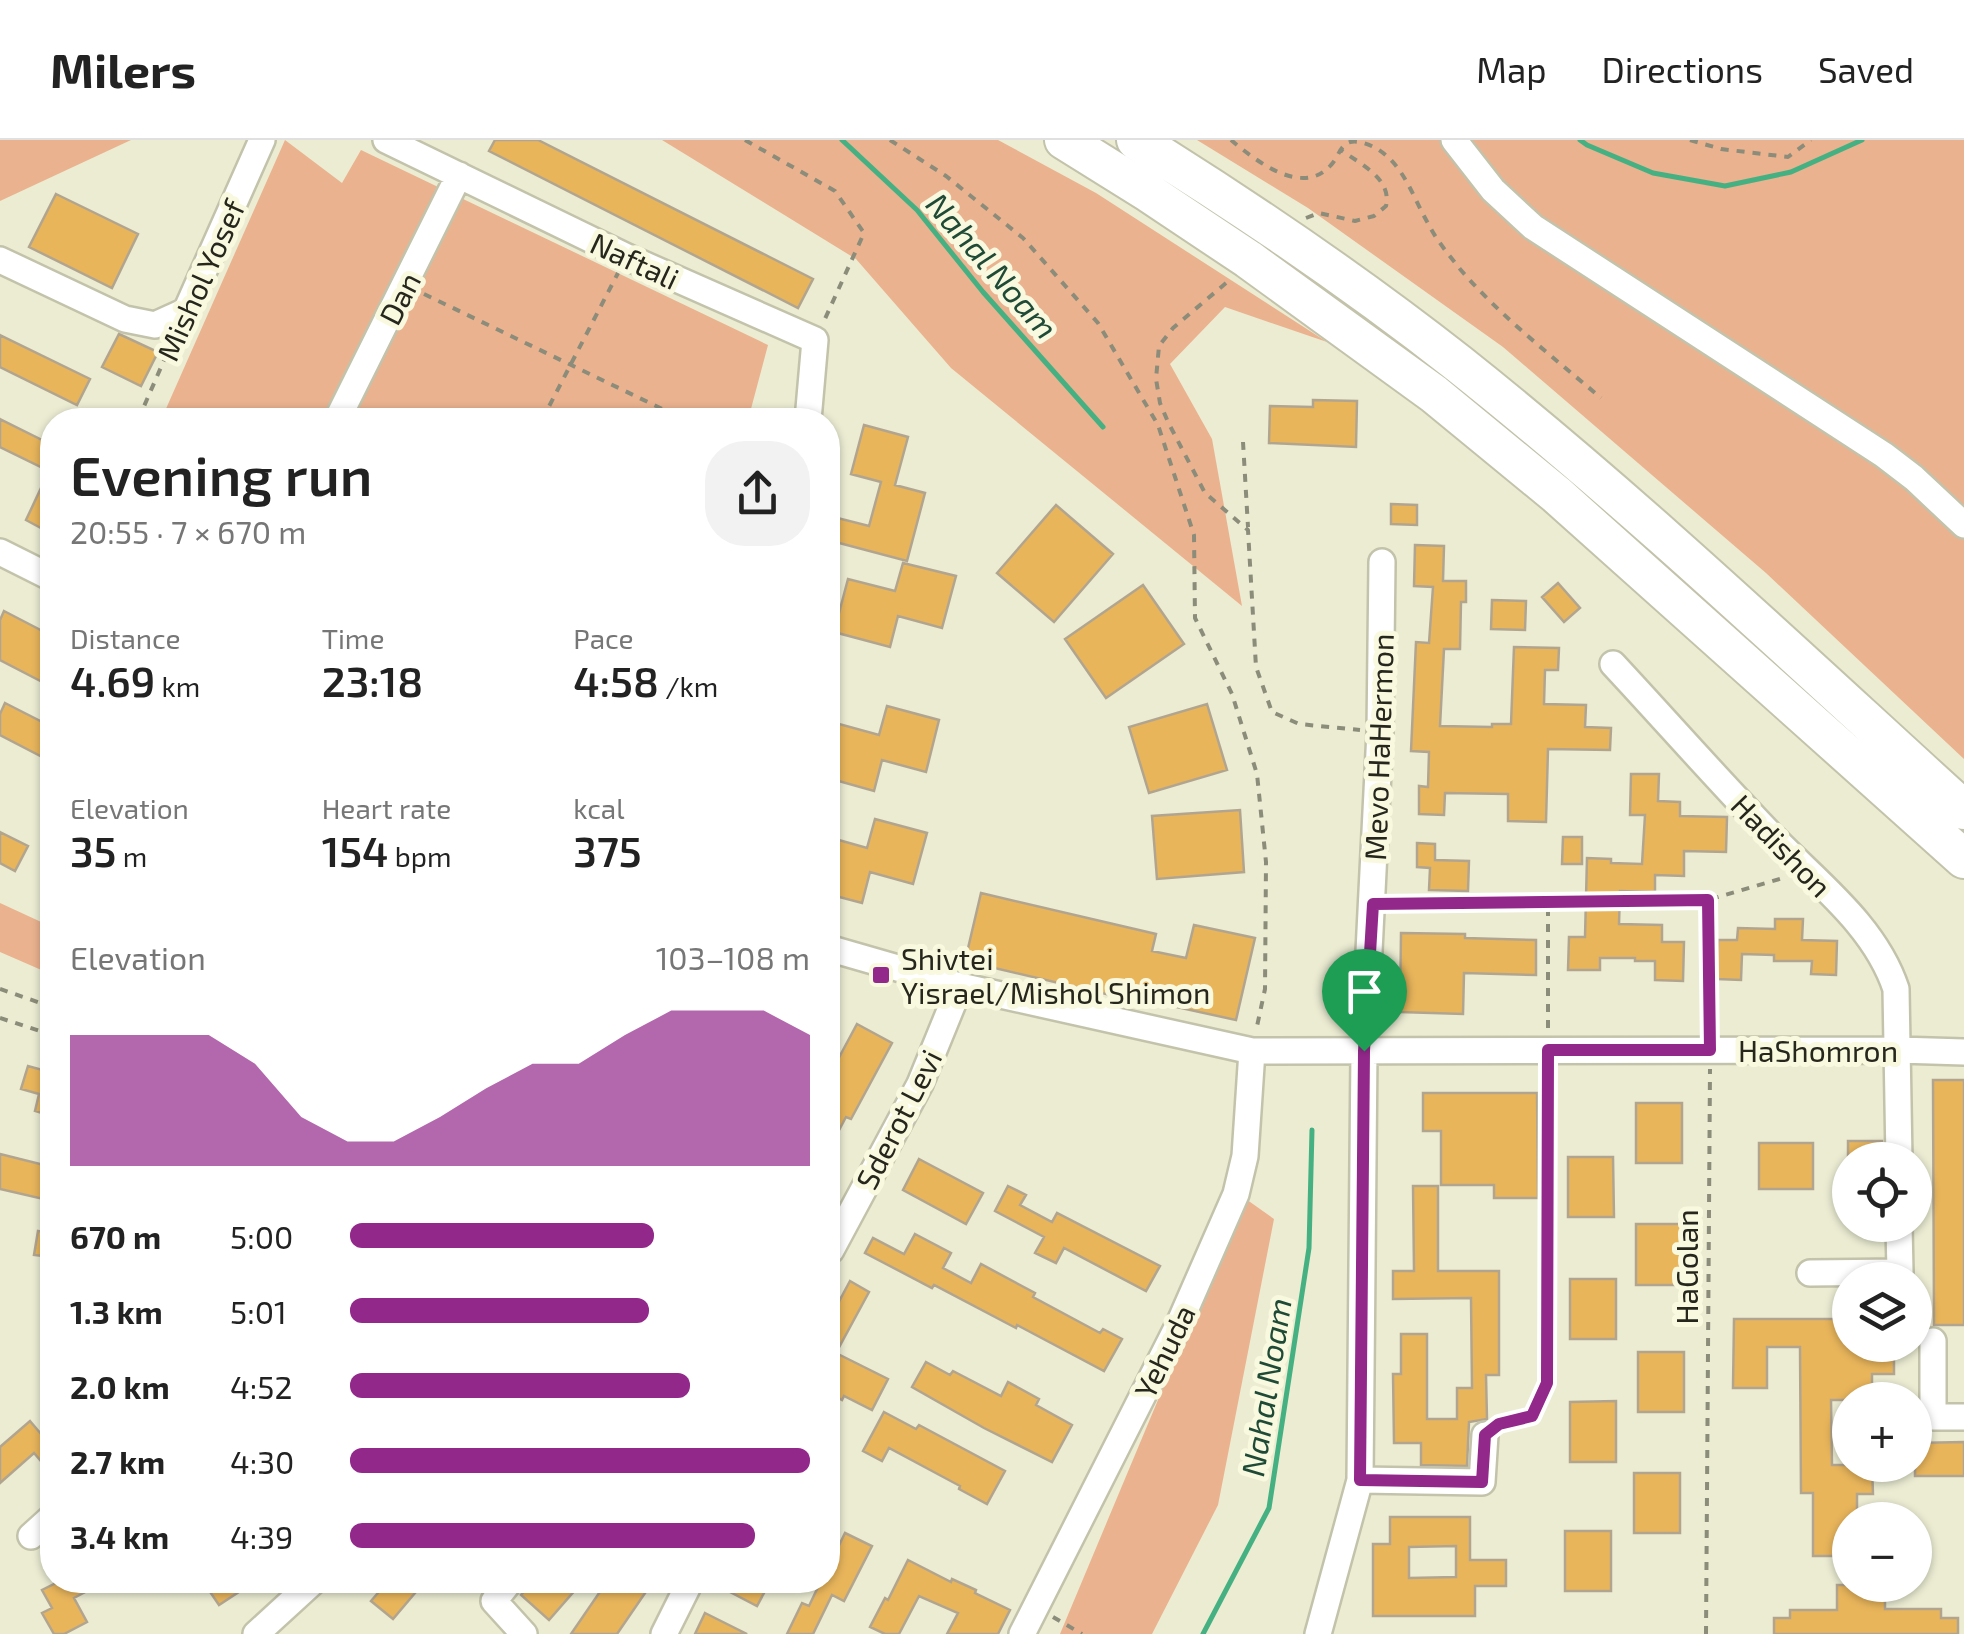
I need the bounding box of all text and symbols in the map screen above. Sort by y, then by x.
text: Milers [50,40,196,98]
text: Map [1476,48,1547,90]
text: Directions [1602,48,1763,90]
text: Saved [1818,48,1914,90]
water label: Nahal Noam [920,185,1066,345]
street label: Mishol Yosef [148,193,252,366]
street label: Naftali [585,224,685,296]
street label: Dan [371,266,427,330]
text: Evening run [70,441,372,507]
button: share [705,441,810,546]
text: 20:55 · 7 × 670 m [70,512,306,550]
text: Distance [70,621,181,655]
text: Time [322,621,384,655]
text: Pace [573,621,634,655]
street label: Mevo HaHermon [1356,633,1400,861]
text: 4.69 [70,655,155,705]
text: 23:18 [322,655,423,705]
text: 4:58 [573,655,659,705]
text: km [155,669,200,703]
text: /km [659,669,718,703]
street label: Hadishon [1724,786,1840,904]
text: Elevation [70,791,189,825]
text: Heart rate [322,791,451,825]
text: kcal [573,791,625,825]
text: 35 [70,825,117,875]
text: 154 [322,825,388,875]
text: 375 [573,825,642,875]
text: m [117,839,147,873]
text: bpm [388,839,451,873]
text: Elevation [70,938,206,976]
text: 103–108 m [656,938,810,976]
place label: Shivtei Yisrael/Mishol Shimon [901,940,1211,1010]
pin [1322,949,1407,1052]
marker: Shivtei Yisrael/Mishol Shimon [870,964,892,986]
icon: arrive [1337,964,1392,1019]
street label: HaShomron [1738,1032,1898,1068]
street label: Sderot Levi [848,1043,948,1195]
map controls [1832,1142,1932,1602]
button: locate [1832,1142,1932,1242]
street label: HaGolan [1668,1209,1704,1325]
text: 670 m [70,1217,161,1255]
text: 5:00 [230,1217,293,1255]
button: layers [1832,1262,1932,1362]
text: 1.3 km [70,1292,163,1330]
text: 5:01 [230,1292,287,1330]
water label: Nahal Noam [1232,1295,1298,1479]
street label: Yehuda [1126,1298,1202,1404]
text: 2.0 km [70,1367,170,1405]
text: 4:52 [230,1367,292,1405]
button: + [1832,1382,1932,1482]
text: 2.7 km [70,1442,165,1480]
text: 4:30 [230,1442,294,1480]
button: − [1832,1502,1932,1602]
text: 3.4 km [70,1517,169,1555]
text: 4:39 [230,1517,293,1555]

